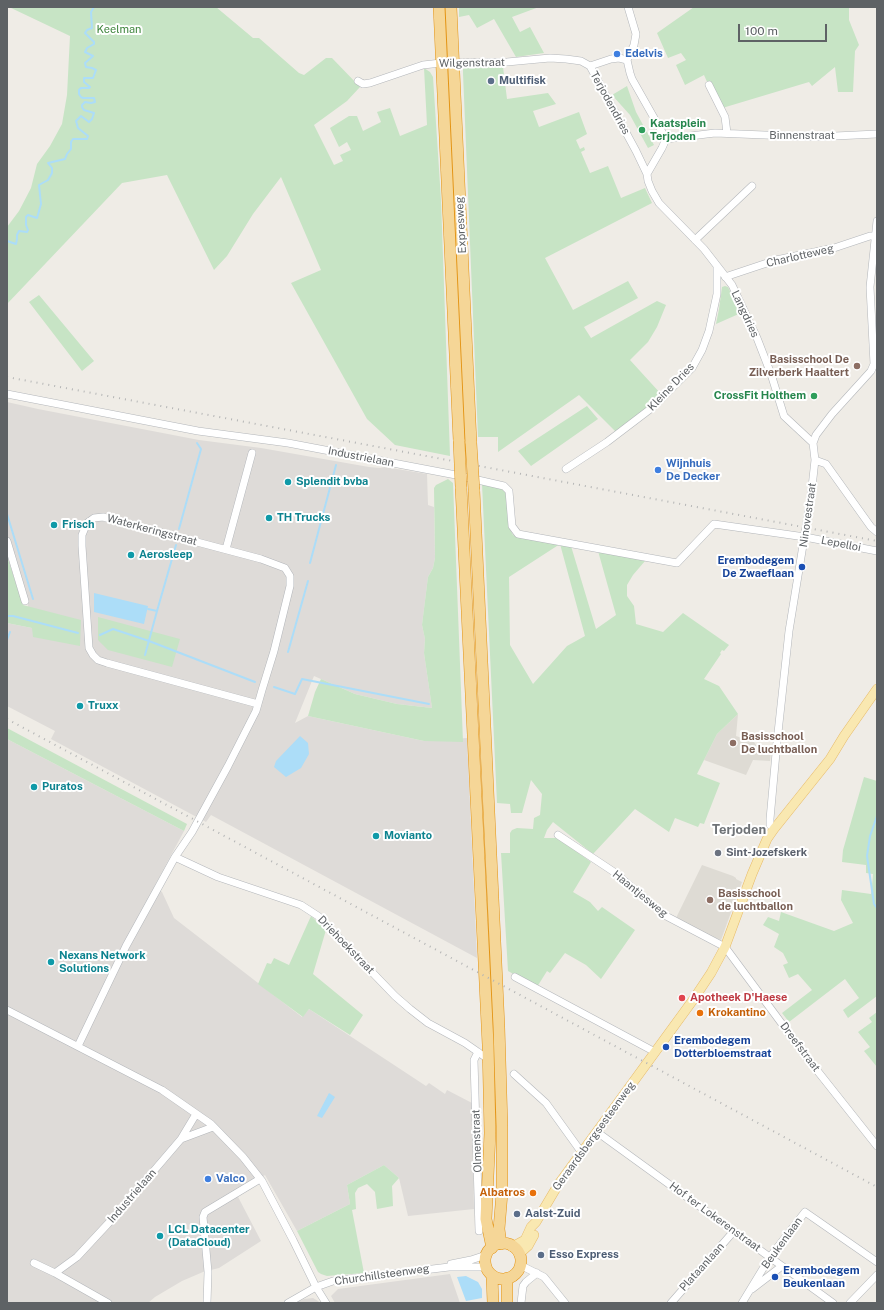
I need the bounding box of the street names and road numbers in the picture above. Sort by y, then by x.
street label: Wilgenstraat [439,56,505,70]
street label: Terjodendries [587,69,633,137]
street label: Binnenstraat [769,129,835,143]
street label: Expresweg [453,196,469,254]
street label: Charlotteweg [765,242,835,270]
street label: Langdries [728,288,762,340]
street label: Kleine Dries [645,360,697,414]
street label: Industrielaan [327,444,395,470]
street label: Ninovestraat [797,482,819,548]
street label: Waterkeringstraat [105,512,199,548]
street label: Lepelloi [820,534,862,554]
street label: Haantjesweg [610,868,670,920]
street label: Driehoekstraat [315,913,377,977]
street label: Dreefstraat [777,1020,823,1074]
street label: Geraardsbergsesteenweg [550,1079,638,1193]
street label: Olmenstraat [469,1109,485,1173]
street label: Industrielaan [105,1166,159,1226]
street label: Hof ter Lokerenstraat [667,1179,763,1255]
street label: Beukenlaan [759,1215,805,1271]
street label: Plataanlaan [677,1240,727,1294]
street label: Churchillsteenweg [334,1262,430,1288]

